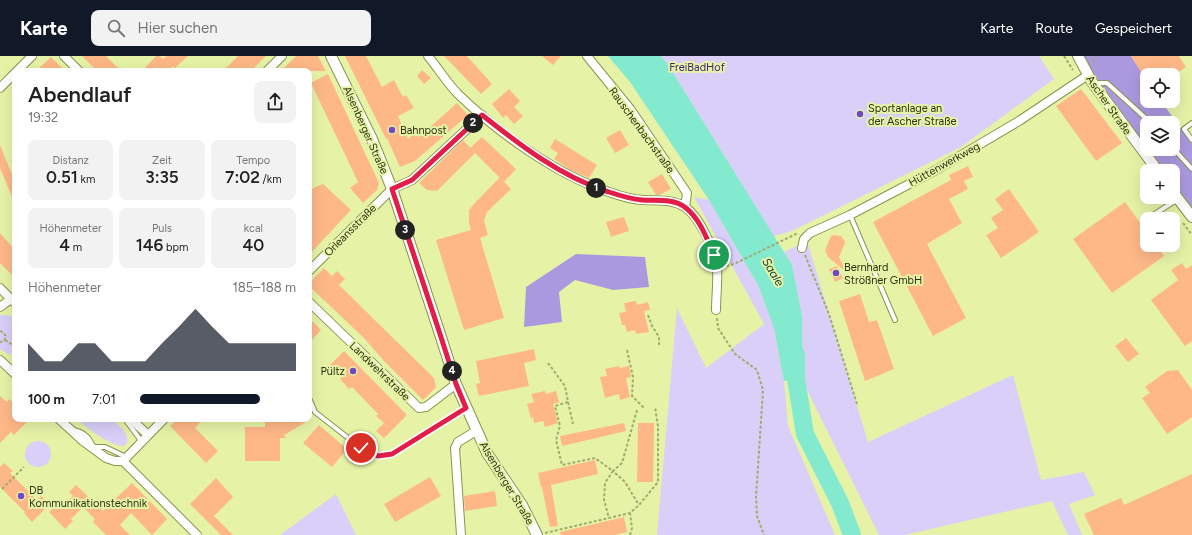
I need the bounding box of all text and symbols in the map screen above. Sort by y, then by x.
search box [91,10,371,46]
text: Karte [20,17,67,40]
icon: search [105,17,127,39]
text: Hier suchen [137,19,218,37]
text: Karte [980,20,1013,37]
text: Route [1035,20,1073,37]
text: Gespeichert [1095,20,1172,37]
park label: FreiBadHof [669,61,726,74]
map controls [1140,68,1180,252]
button: locate [1140,68,1180,108]
street label: Ascher Straße [1083,73,1134,138]
text: Abendlauf [28,81,132,108]
button: share [254,81,296,123]
street label: Alsenberger Straße [340,84,391,176]
street label: Rauschenbachstraße [606,85,677,176]
place label: Sportanlage an der Ascher Straße [868,102,956,128]
marker: Sportanlage an der Ascher Straße [855,109,865,119]
text: 19:32 [28,110,58,125]
pin: 2 [463,113,483,133]
text: 2 [470,116,476,129]
button: layers [1140,116,1180,156]
place label: Bahnpost [400,124,447,137]
marker: Bahnpost [387,125,397,135]
street label: Hüttenwerkweg [906,140,982,189]
text: Distanz [52,154,89,167]
text: Zeit [152,154,172,167]
text: Tempo [237,154,270,167]
button: + [1140,164,1180,204]
text: 0.51 [46,167,78,187]
text: 3:35 [145,167,179,187]
text: 7:02 [225,167,260,187]
text: km [78,173,95,186]
text: /km [260,173,282,186]
pin: 1 [586,178,606,198]
text: 1 [594,181,598,194]
street label: Orleansstraße [322,202,379,259]
button: − [1140,212,1180,252]
pin: 3 [395,220,415,240]
text: Höhenmeter [40,222,102,235]
text: Puls [152,222,172,235]
text: kcal [244,222,263,235]
text: 3 [402,223,408,236]
text: 4 [59,235,70,255]
text: 146 [136,235,163,255]
text: 40 [243,235,264,255]
pin [697,238,731,272]
text: m [70,241,82,254]
text: bpm [163,241,188,254]
icon: arrive [703,244,725,266]
water label: Saale [759,255,787,289]
place label: Bernhard Strößner GmbH [844,261,922,287]
marker: Bernhard Strößner GmbH [831,268,841,278]
text: Höhenmeter [28,280,101,295]
text: 185–188 m [232,280,296,295]
street label: Landwehrstraße [347,339,413,404]
pin: 4 [442,361,462,381]
text: 4 [449,364,455,377]
place label: Pültz [321,365,345,378]
marker: Pültz [348,366,358,376]
text: 100 m [28,392,65,407]
text: 7:01 [92,392,116,407]
pin [344,431,378,465]
icon: check [350,437,372,459]
street label: Alsenberger Straße [477,439,537,527]
place label: DB Kommunikationstechnik [29,484,148,510]
marker: DB Kommunikationstechnik [16,491,26,501]

